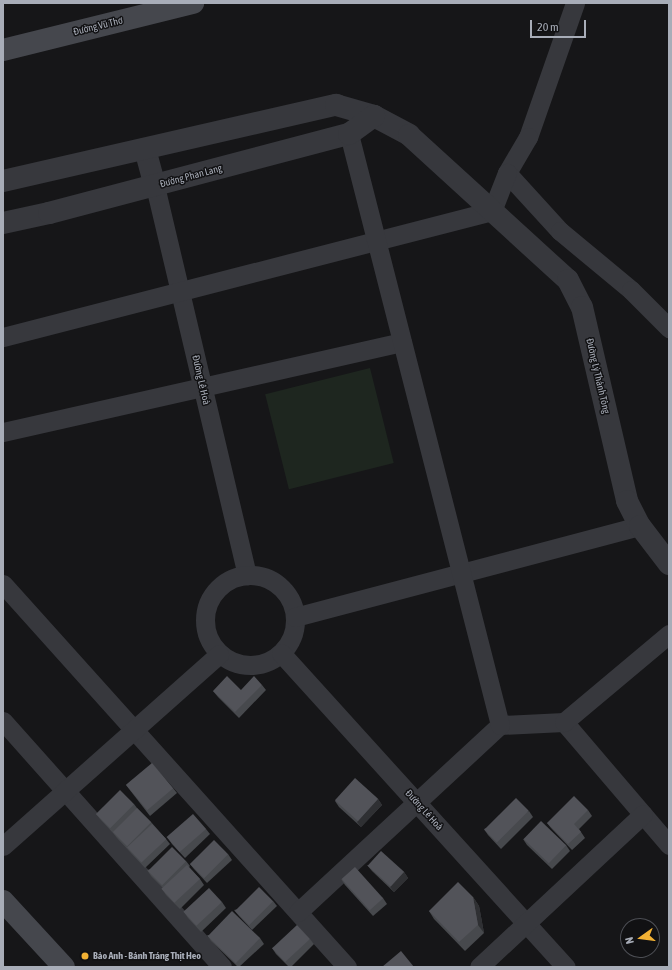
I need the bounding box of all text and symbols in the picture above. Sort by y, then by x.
scale bar [532,12,588,38]
street label: Đường Vũ Thơ [72,14,124,38]
text: 20 m [537,20,559,34]
street label: Đường Phan Lang [159,162,223,190]
street label: Đường Lý Thánh Tông [583,337,613,415]
street label: Đường Lê Hoà [189,354,213,406]
street label: Đường Lê Hoà [403,787,445,833]
north arrow [620,918,660,958]
text: N [623,936,636,945]
place label: Bảo Anh - Bánh Tráng Thịt Heo [93,950,201,962]
marker: Bảo Anh - Bánh Tráng Thịt Heo [80,951,90,961]

